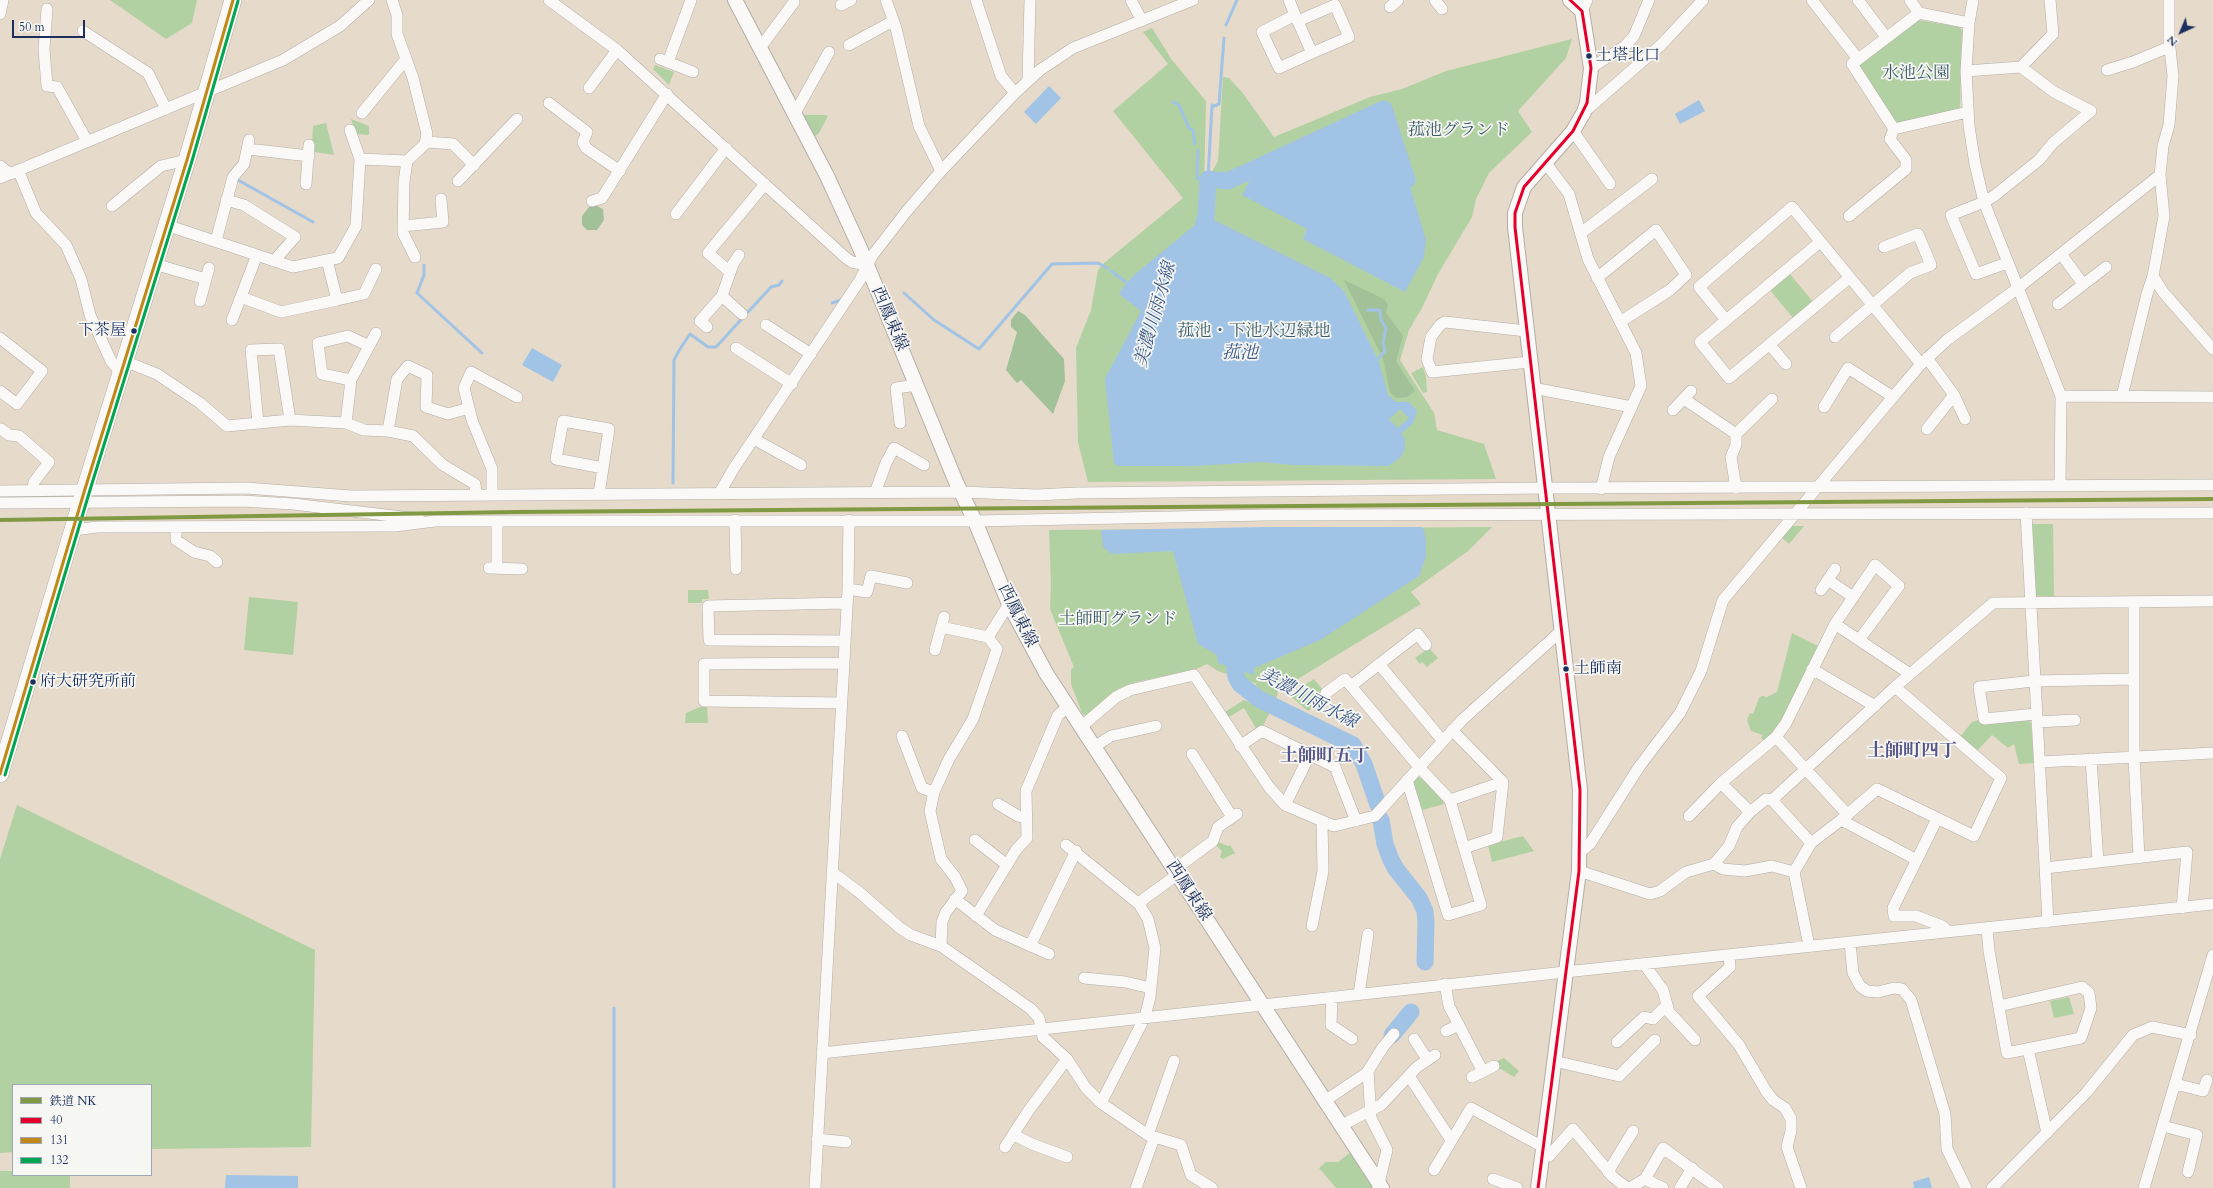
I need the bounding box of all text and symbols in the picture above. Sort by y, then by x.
scale bar [14,12,87,38]
north arrow [2161,12,2201,52]
text: 50 m [19,19,45,35]
text: N [2164,32,2181,50]
place label: 土塔北口 [1596,46,1660,66]
marker: 土塔北口 [1584,51,1594,61]
park label: 水池公園 [1882,64,1950,84]
park label: 菰池グランド [1408,121,1510,141]
water label: 美濃川雨水線 [1131,260,1181,370]
street label: 西鳳東線 [866,284,912,354]
place label: 下茶屋 [78,321,126,341]
park label: 菰池・下池水辺緑地 [1178,322,1330,342]
marker: 下茶屋 [129,326,139,336]
water label: 菰池 [1222,343,1258,365]
street label: 西鳳東線 [993,581,1041,651]
park label: 土師町グランド [1059,610,1177,630]
place label: 土師南 [1574,659,1622,679]
water label: 美濃川雨水線 [1255,664,1361,734]
marker: 土師南 [1561,664,1571,674]
place label: 府大研究所前 [40,672,136,692]
marker: 府大研究所前 [28,677,38,687]
district label: 土師町四丁 [1867,741,1957,763]
district label: 土師町五丁 [1280,746,1370,768]
street label: 西鳳東線 [1161,857,1215,925]
legend [12,1084,152,1176]
text: 鉄道 NK [50,1093,96,1109]
text: 40 [50,1112,62,1128]
text: 131 [50,1132,68,1148]
text: 132 [50,1152,68,1168]

